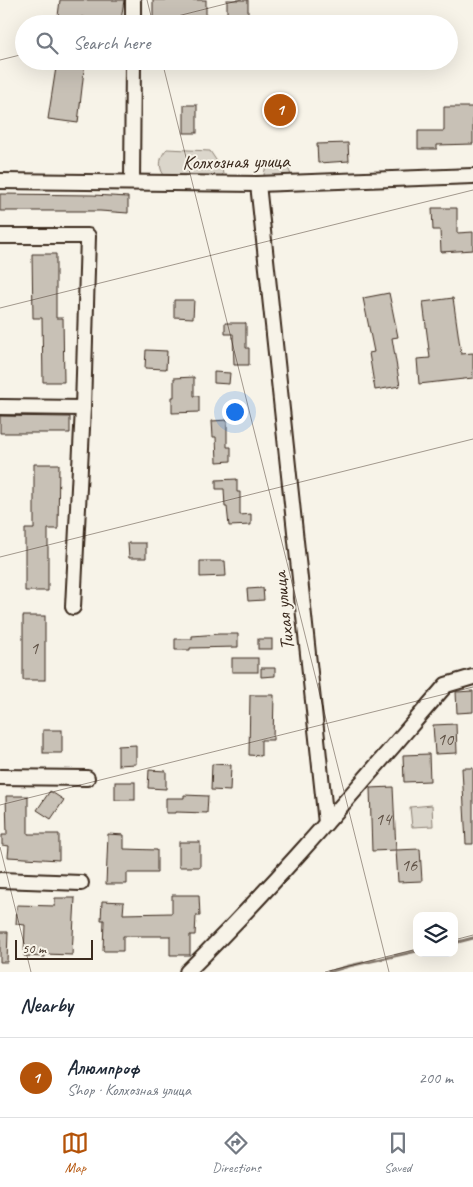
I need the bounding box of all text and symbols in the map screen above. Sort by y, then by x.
search box [15,15,458,70]
icon: search [33,29,61,57]
text: Search here [73,31,150,55]
pin: 1 [264,91,296,129]
street label: Колхозная улица [182,148,291,175]
your location [222,399,248,425]
street label: Тихая улица [267,569,300,652]
house number: 1 [30,637,39,659]
house number: 10 [437,728,455,750]
house number: 14 [375,808,393,830]
house number: 16 [401,854,418,876]
map controls [413,912,458,957]
button: layers [413,912,458,957]
scale bar [15,937,92,960]
text: 50 m [22,940,46,957]
text: Nearby [20,992,73,1018]
text: Алюмпроф [67,1056,139,1080]
text: 1 [32,1068,40,1088]
text: 200 m [419,1068,453,1088]
text: Shop · Колхозная улица [67,1080,191,1100]
tab: Map [61,1129,89,1176]
tab: Directions [212,1129,261,1176]
tab: Saved [384,1129,412,1176]

